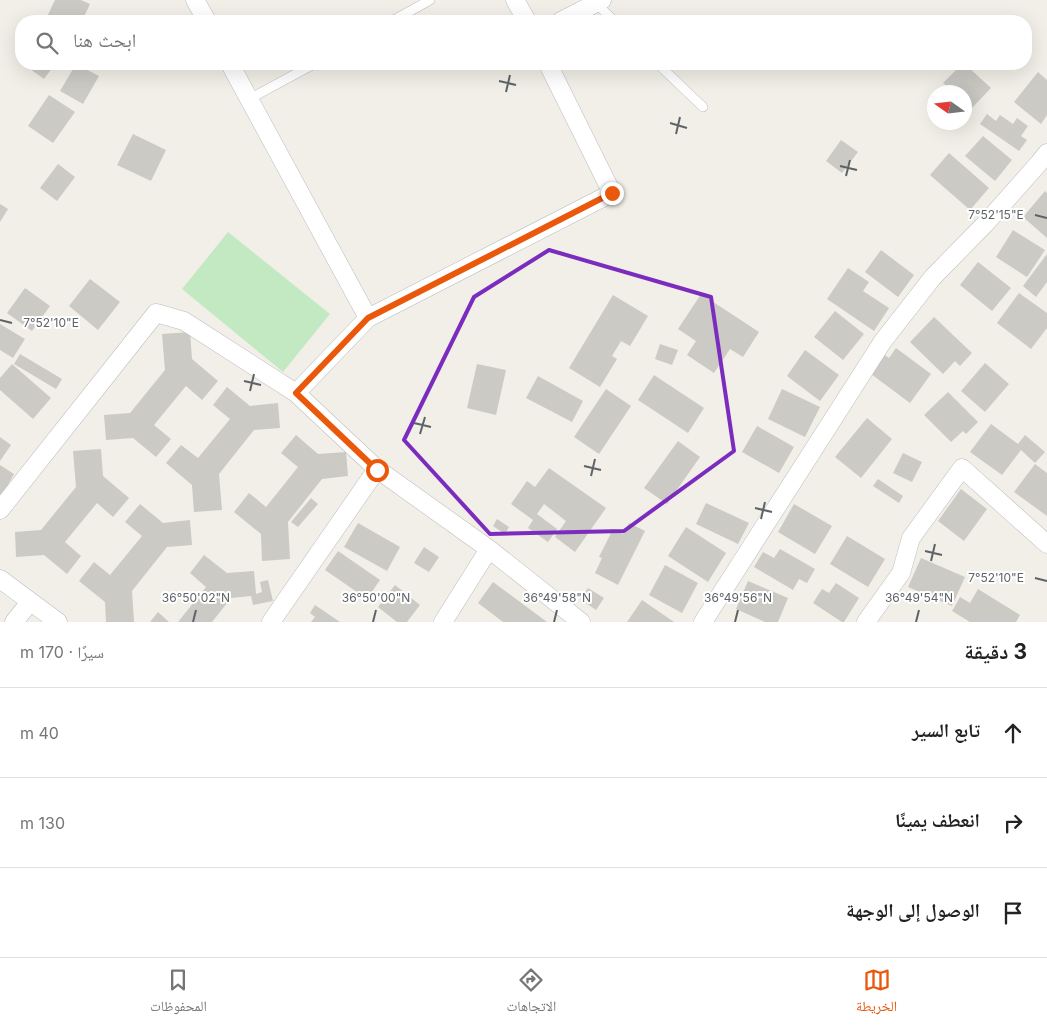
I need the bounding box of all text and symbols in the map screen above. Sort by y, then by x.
search box [15,15,1032,70]
icon: search [33,29,61,57]
text: ابحث هنا [73,29,136,52]
north arrow [927,85,972,130]
route end [601,182,624,205]
text: 7°52'15"E [968,207,1024,222]
text: 7°52'10"E [23,315,79,330]
route start [366,459,389,482]
text: 7°52'10"E [968,570,1024,585]
text: 36°50'02"N [162,590,230,605]
text: 36°50'00"N [342,590,410,605]
text: 36°49'58"N [523,590,591,605]
text: 36°49'56"N [704,590,772,605]
text: 36°49'54"N [885,590,953,605]
text: 3 دقيقة [964,639,1027,664]
text: سيرًا · 170 m [20,642,104,662]
text: تابع السير [912,719,980,742]
icon: ahead [999,719,1027,747]
text: 40 m [20,723,59,743]
text: انعطف يمينًا [895,809,980,832]
icon: right [999,809,1027,837]
text: 130 m [20,813,65,833]
text: الوصول إلى الوجهة [846,899,980,922]
icon: arrive [999,899,1027,927]
tab: المحفوظات [150,966,207,1020]
tab: الاتجاهات [507,966,556,1020]
tab: الخريطة [856,966,897,1020]

